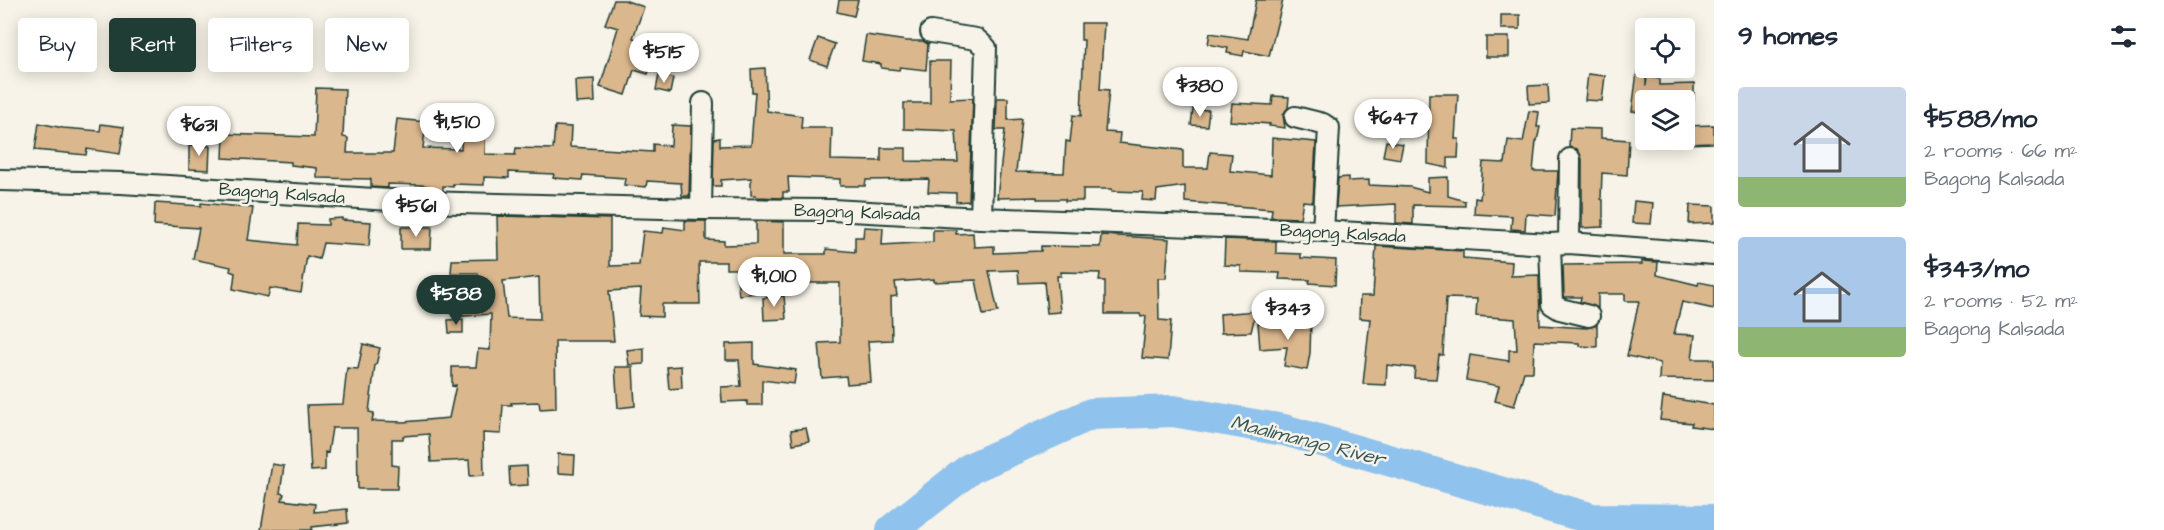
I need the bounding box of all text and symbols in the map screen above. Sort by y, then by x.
chip: Buy [18,18,97,72]
chip: Rent [109,18,196,72]
chip: Filters [208,18,313,72]
chip: New [325,18,409,72]
map controls [1635,18,1695,150]
button: locate [1635,18,1695,78]
text: 9 homes [1738,18,1838,54]
icon: filters [2107,20,2140,53]
pin: $515 [628,33,700,84]
text: $515 [643,38,685,66]
pin: $380 [1164,67,1236,118]
text: $380 [1177,72,1223,100]
button: layers [1635,90,1695,150]
pin: $647 [1357,99,1429,150]
text: $588/mo [1924,101,2037,137]
pin: $1,510 [408,103,506,154]
text: $647 [1368,104,1418,132]
pin: $631 [163,106,235,157]
text: $1,510 [434,108,480,136]
text: $631 [181,111,217,139]
icon: home [1786,111,1858,183]
text: 2 rooms · 66 m² [1924,137,2078,165]
text: Bagong Kalsada [1924,165,2064,193]
street label: Bagong Kalsada [218,177,346,211]
pin: $561 [380,187,452,238]
text: $561 [396,192,436,220]
street label: Bagong Kalsada [793,198,921,228]
street label: Bagong Kalsada [1279,218,1407,250]
text: $343/mo [1924,251,2029,287]
pin: $1,010 [725,257,823,308]
icon: home [1786,261,1858,333]
text: $1,010 [751,262,797,290]
pin: $588 [420,275,492,326]
text: $588 [430,280,482,308]
text: 2 rooms · 52 m² [1924,287,2078,315]
pin: $343 [1252,290,1324,341]
text: $343 [1265,295,1311,323]
text: Bagong Kalsada [1924,315,2064,343]
water label: Maalimango River [1228,408,1390,475]

